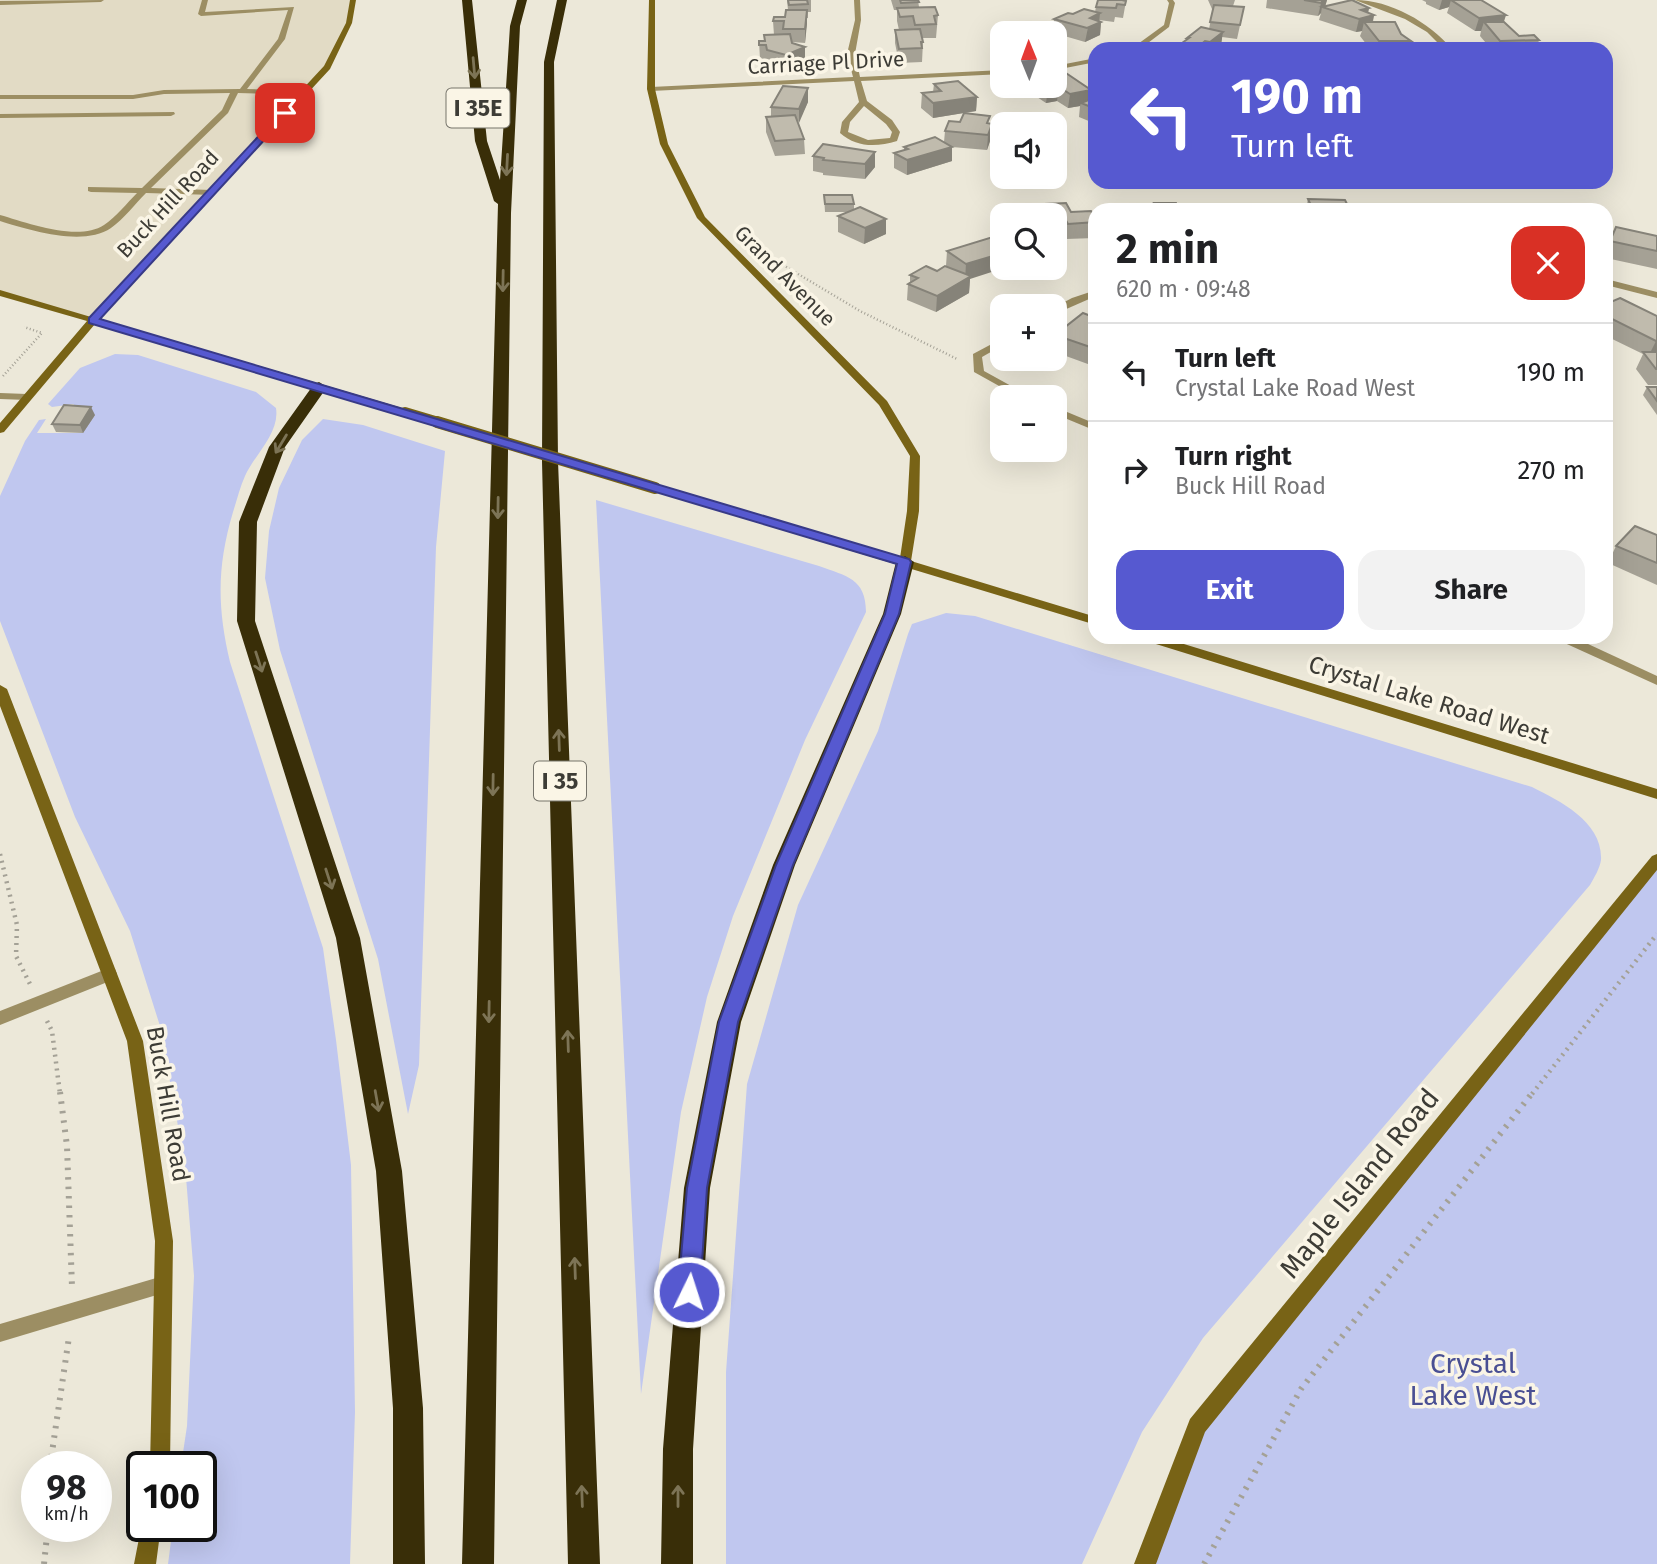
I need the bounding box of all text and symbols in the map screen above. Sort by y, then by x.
north arrow [990,21,1068,98]
map controls [990,21,1067,462]
street label: Carriage Pl Drive [747,46,905,80]
one-way arrow [468,56,481,79]
text: 190 m [1231,67,1363,126]
icon: left [1116,70,1207,161]
pin [255,83,315,143]
road number: I 35E [447,88,510,128]
icon: arrive [266,94,304,132]
button: sound [990,112,1067,189]
text: Turn left [1231,127,1353,165]
street label: Buck Hill Road [111,145,225,263]
one-way arrow [500,153,513,176]
button: search [990,203,1067,280]
street label: Grand Avenue [729,220,841,332]
text: 2 min [1116,224,1219,274]
button: close [1511,226,1585,300]
one-way arrow [496,269,510,292]
text: 620 m · 09:48 [1116,275,1251,303]
button: + [990,294,1067,371]
text: Turn left [1175,343,1276,374]
icon: left [1116,353,1154,391]
text: 190 m [1516,357,1585,388]
text: Crystal Lake Road West [1175,374,1415,402]
button: − [990,385,1067,462]
one-way arrow [274,433,288,453]
text: Turn right [1175,441,1292,472]
icon: right [1116,451,1154,489]
text: 270 m [1517,455,1585,486]
text: Buck Hill Road [1175,472,1326,500]
one-way arrow [492,497,505,520]
button: Exit [1116,550,1344,630]
button: Share [1358,550,1585,630]
street label: Crystal Lake Road West [1305,650,1553,750]
one-way arrow [254,651,267,673]
one-way arrow [552,729,565,752]
road number: I 35 [534,762,586,800]
one-way arrow [486,773,500,796]
one-way arrow [324,867,337,889]
one-way arrow [482,1000,496,1023]
street label: Buck Hill Road [141,1024,195,1184]
one-way arrow [561,1030,575,1053]
street label: Maple Island Road [1273,1082,1446,1285]
one-way arrow [370,1089,384,1112]
position arrow [652,1255,726,1329]
one-way arrow [568,1257,581,1280]
park label: Crystal Lake West [1410,1347,1537,1412]
speed limit sign: 100 [126,1451,217,1542]
text: 98 [47,1466,86,1508]
one-way arrow [575,1485,588,1508]
one-way arrow [671,1485,685,1508]
text: km/h [44,1503,89,1525]

